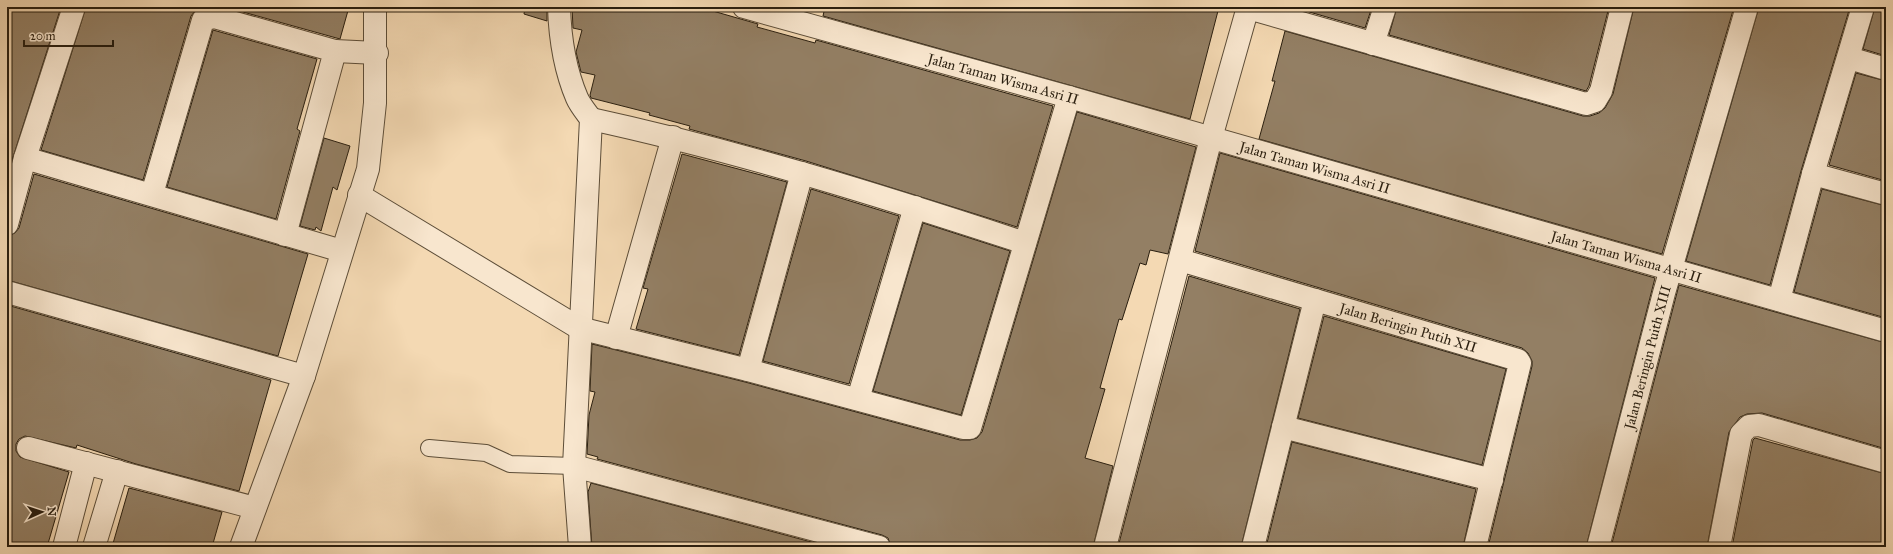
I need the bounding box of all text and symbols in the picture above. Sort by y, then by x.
scale bar [24,22,113,48]
text: 20 m [30,29,56,43]
street label: Jalan Taman Wisma Asri II [924,49,1081,108]
street label: Jalan Taman Wisma Asri II [1235,137,1392,197]
street label: Jalan Taman Wisma Asri II [1547,226,1704,286]
street label: Jalan Beringin Puith XIII [1620,283,1674,433]
street label: Jalan Beringin Putih XII [1335,299,1479,356]
north arrow [22,492,62,532]
text: N [45,506,58,517]

